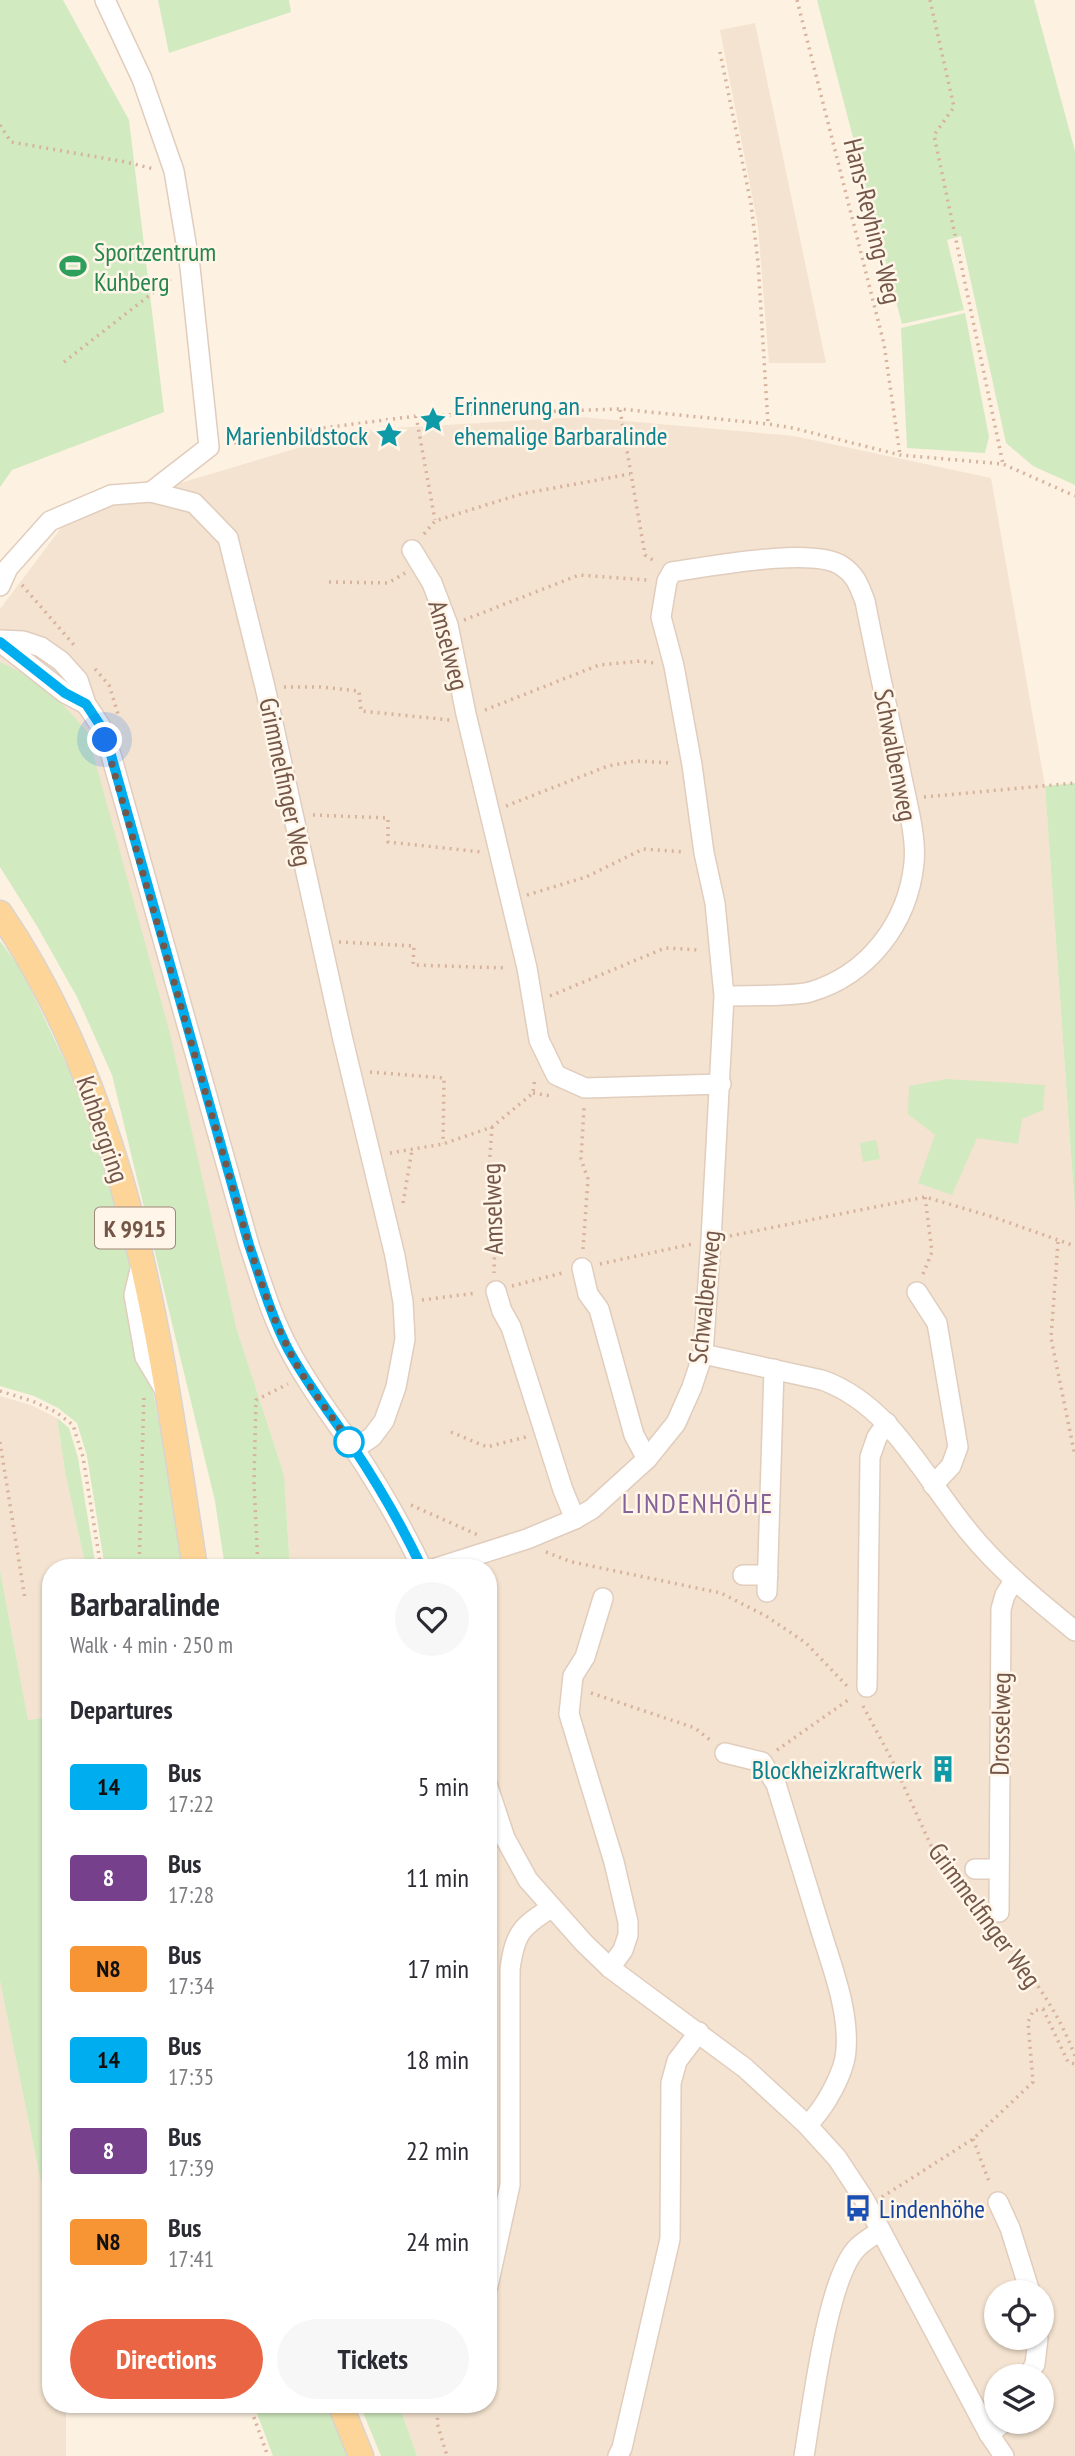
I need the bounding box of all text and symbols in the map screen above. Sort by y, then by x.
street label: Hans-Reyhing-Weg [837,135,909,307]
place label: Sportzentrum Kuhberg [94,235,216,298]
sports icon: Sportzentrum Kuhberg [58,251,88,281]
place label: Erinnerung an ehemalige Barbaralinde [454,389,668,452]
place icon: Erinnerung an ehemalige Barbaralinde [418,405,448,435]
place label: Marienbildstock [226,419,368,452]
place icon: Marienbildstock [374,420,404,450]
street label: Amselweg [421,596,477,694]
street label: Schwalbenweg [867,686,925,824]
street label: Grimmelfinger Weg [252,695,320,869]
your location [87,722,122,757]
street label: Kuhbergring [69,1071,137,1187]
street label: Amselweg [474,1163,510,1255]
road number: K 9915 [95,1208,175,1248]
street label: Schwalbenweg [681,1229,727,1365]
unlabelled marker [334,1427,364,1457]
district label: LINDENHÖHE [622,1484,774,1521]
text: Barbaralinde [70,1582,220,1625]
button: heart [395,1582,469,1656]
text: Walk · 4 min · 250 m [70,1630,233,1659]
street label: Drosselweg [983,1672,1017,1776]
text: Departures [70,1693,173,1726]
place label: Blockheizkraftwerk [752,1753,922,1786]
building icon: Blockheizkraftwerk [928,1754,958,1784]
text: Bus [168,1756,201,1789]
text: 5 min [418,1770,469,1803]
text: 14 [97,1771,120,1802]
text: 17:22 [168,1789,214,1818]
street label: Grimmelfinger Weg [921,1836,1049,1994]
text: Bus [168,1847,201,1880]
text: 11 min [406,1861,469,1894]
text: 8 [103,1862,114,1893]
text: 17:28 [168,1880,214,1909]
text: Bus [168,1938,201,1971]
text: 17 min [407,1952,469,1985]
text: N8 [96,1953,121,1984]
text: 17:34 [168,1971,214,2000]
text: Bus [168,2029,201,2062]
text: 18 min [406,2043,469,2076]
text: 14 [97,2044,120,2075]
text: 17:35 [168,2062,214,2091]
text: Bus [168,2120,201,2153]
text: 22 min [406,2134,469,2167]
text: 8 [103,2135,114,2166]
text: 17:39 [168,2153,214,2182]
place label: Lindenhöhe [879,2192,985,2225]
bus stop icon: Lindenhöhe [843,2193,873,2223]
text: Bus [168,2211,201,2244]
text: 24 min [406,2225,469,2258]
text: N8 [96,2226,121,2257]
text: 17:41 [168,2244,214,2273]
map controls [984,2280,1054,2434]
button: locate [984,2280,1054,2350]
button: Directions [70,2319,263,2399]
button: Tickets [277,2319,469,2399]
button: layers [984,2364,1054,2434]

